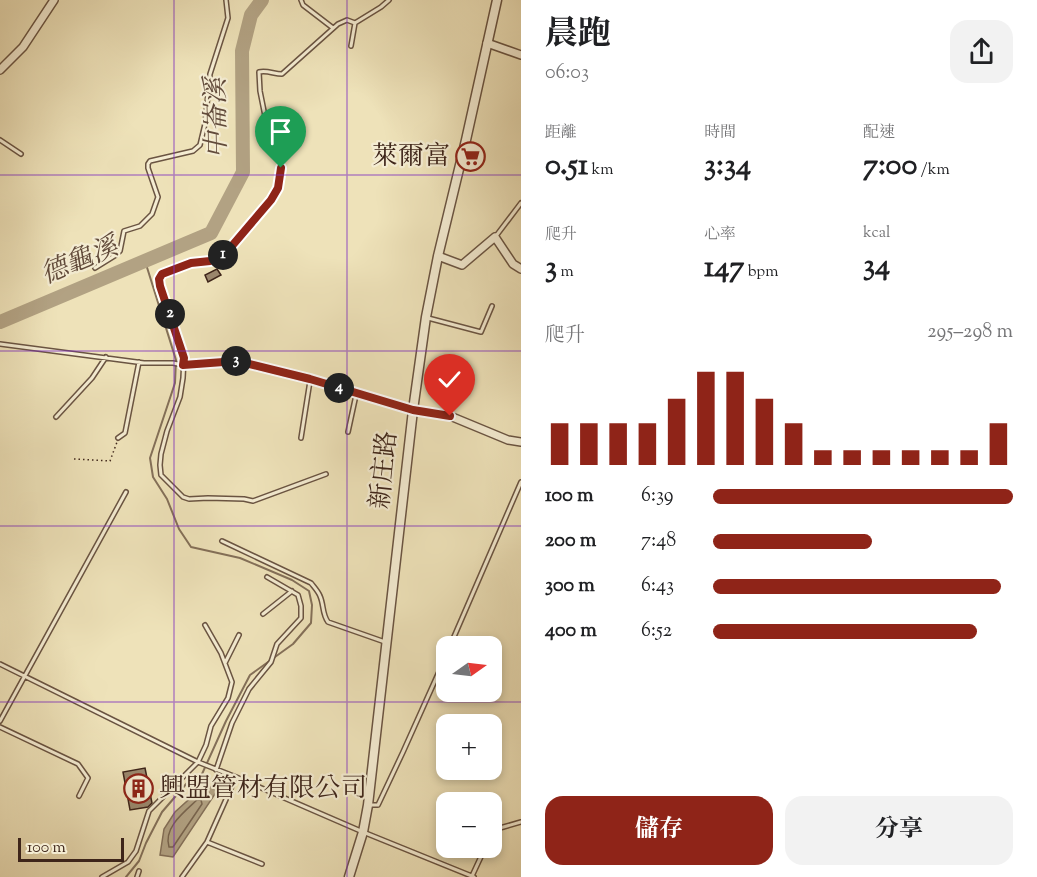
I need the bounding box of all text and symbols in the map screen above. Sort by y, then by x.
text: 晨跑 [545,12,611,60]
button: share [950,20,1013,83]
text: 06:03 [545,59,589,88]
water label: 中崙溪 [198,74,238,159]
pin [255,106,306,168]
icon: arrive [264,115,297,148]
text: 距離 [545,122,577,145]
text: 時間 [704,122,736,145]
text: 配速 [863,122,895,145]
place label: 萊爾富 [372,139,450,176]
supermarket icon: 萊爾富 [455,141,487,173]
text: 0.51 [545,145,588,188]
text: 3:34 [704,145,751,188]
text: 7:00 [863,145,917,188]
text: km [588,159,613,182]
text: /km [917,159,950,182]
text: kcal [863,222,891,245]
text: 爬升 [545,224,577,247]
text: 心率 [704,224,736,247]
water label: 德龜溪 [35,227,128,296]
pin: 1 [208,240,238,270]
text: 1 [220,243,226,266]
text: 34 [863,245,890,288]
text: 3 [545,247,557,290]
text: 147 [704,247,744,290]
text: m [557,261,574,284]
text: bpm [744,261,778,284]
pin: 2 [155,299,185,329]
text: 2 [166,302,174,325]
text: 295–298 m [927,318,1013,347]
text: 爬升 [545,322,585,351]
pin: 3 [221,346,251,376]
text: 3 [233,349,239,372]
pin [424,354,475,416]
icon: check [433,363,466,396]
pin: 4 [324,373,354,403]
text: 4 [335,376,343,399]
street label: 新庄路 [363,429,407,511]
text: 100 m [545,482,594,511]
text: 6:39 [641,482,674,511]
text: 200 m [545,527,596,556]
text: 7:48 [641,527,676,556]
text: 300 m [545,572,595,601]
text: 6:43 [641,572,674,601]
text: 400 m [545,617,597,646]
text: 6:52 [641,617,672,646]
north arrow [436,636,502,702]
map controls [436,636,502,858]
button: + [436,714,502,780]
place label: 興盟管材有限公司 [159,771,367,808]
building icon: 興盟管材有限公司 [122,773,154,805]
button: − [436,792,502,858]
button: 儲存 [545,796,773,865]
button: 分享 [785,796,1013,865]
scale bar [18,835,124,862]
text: 100 m [27,837,66,860]

